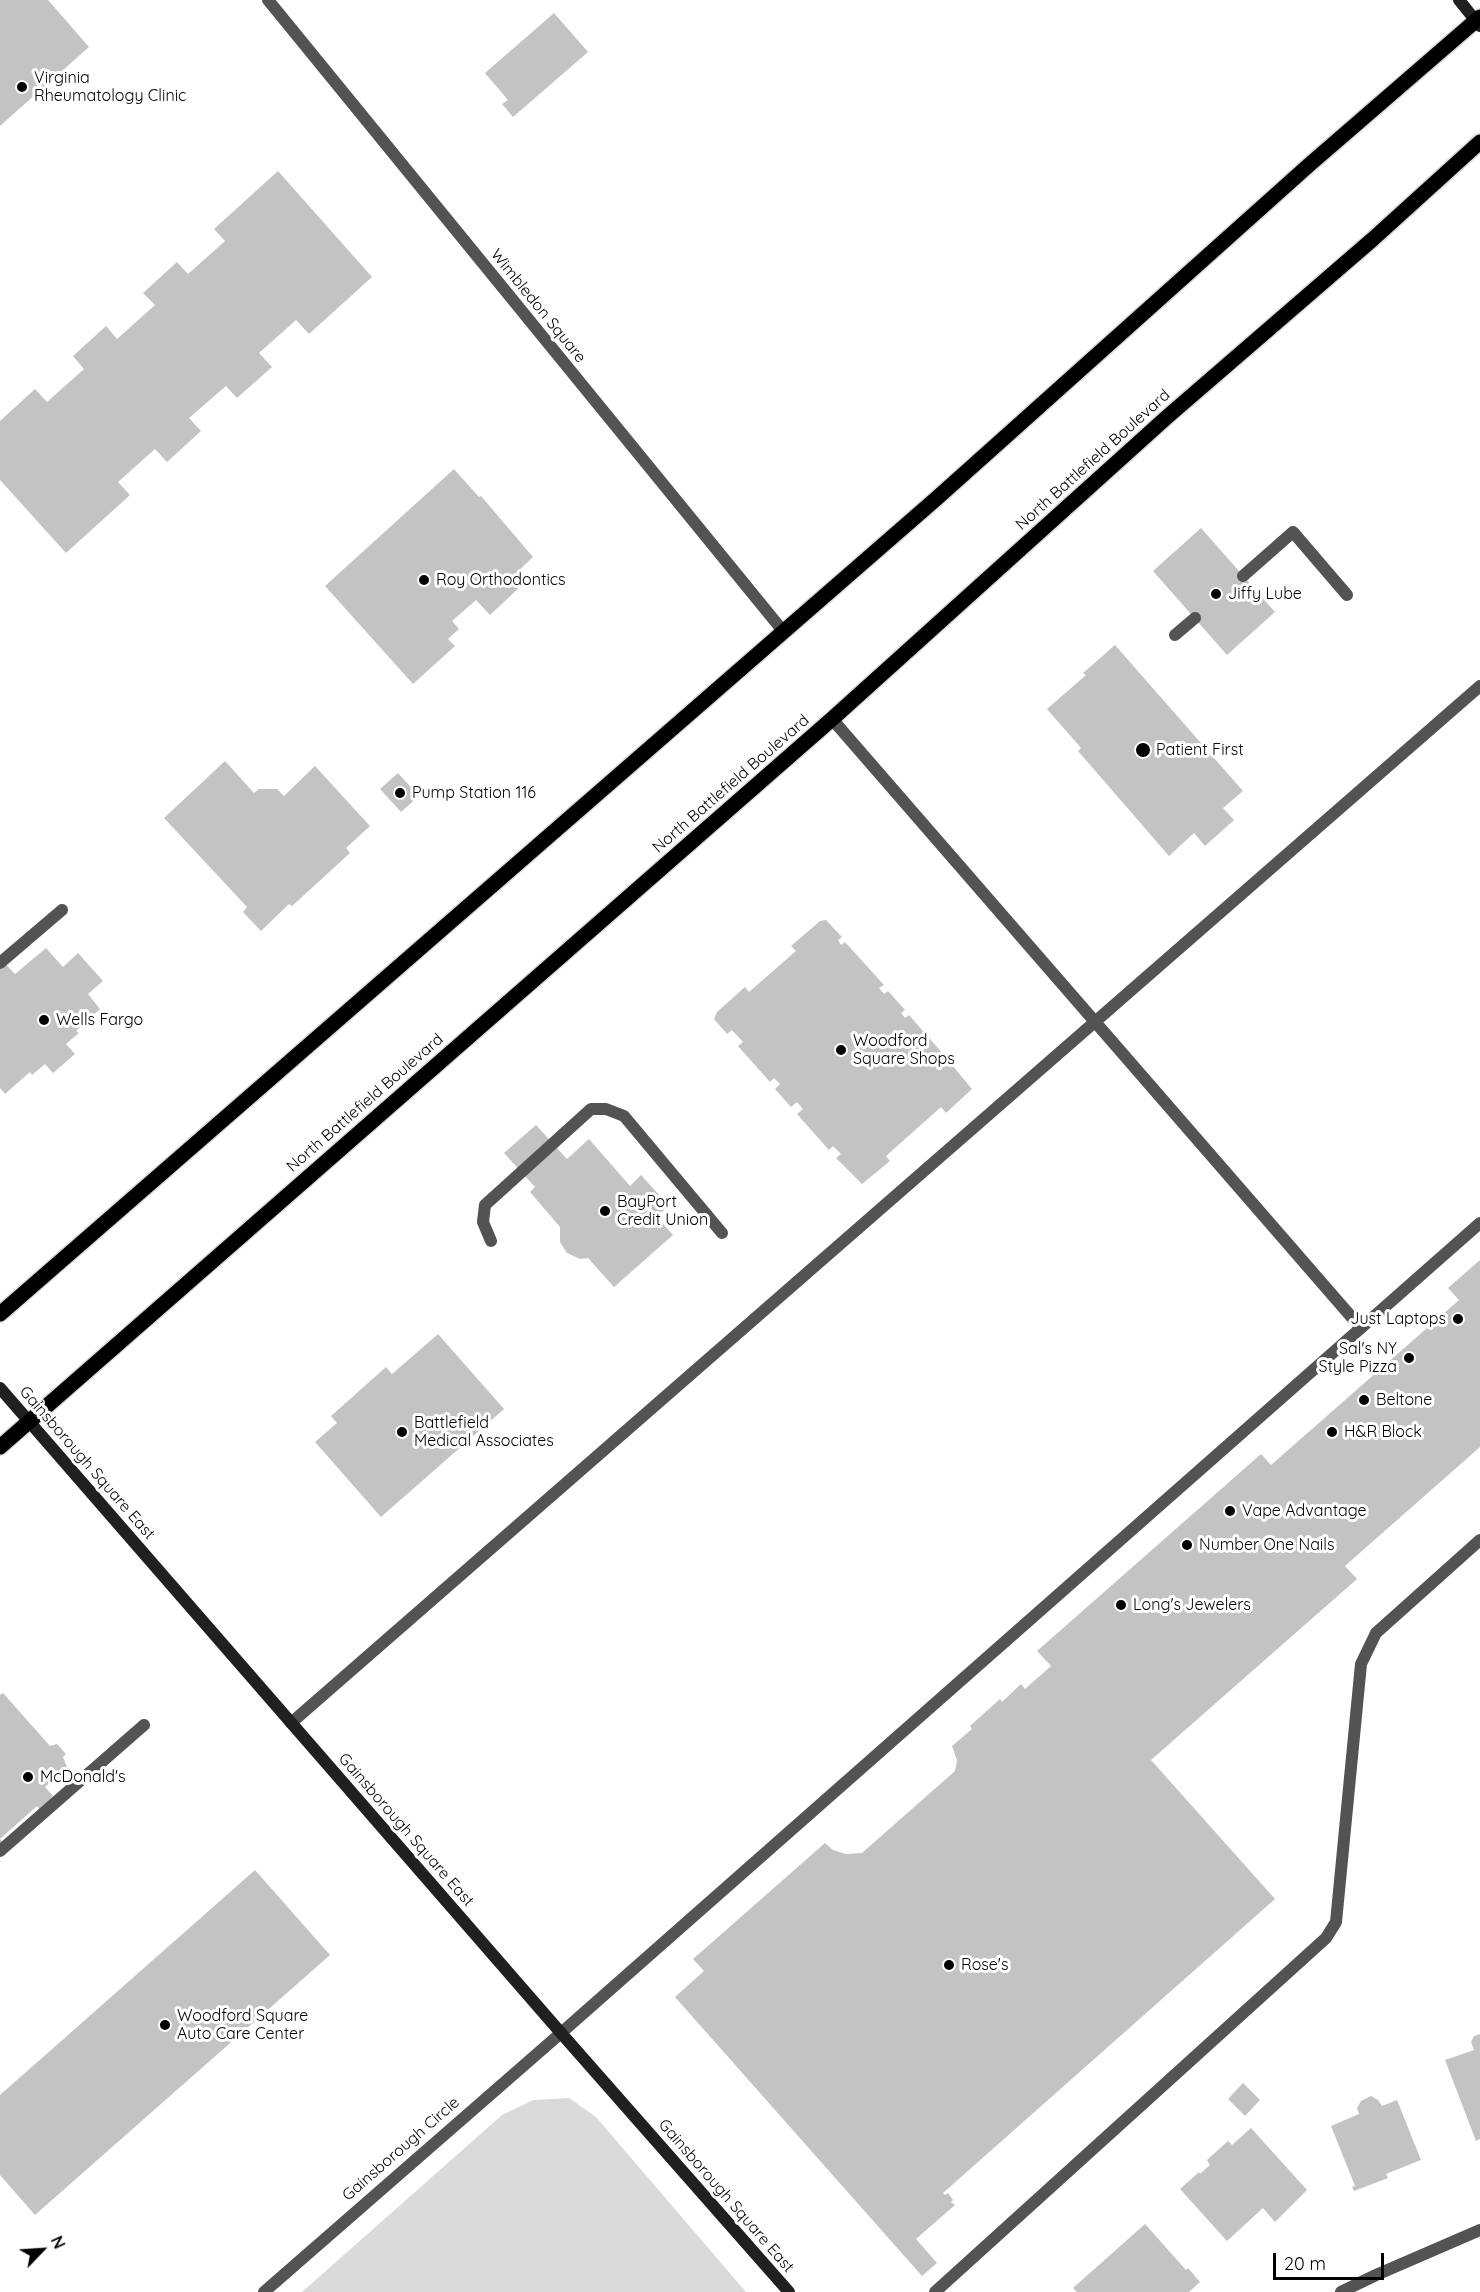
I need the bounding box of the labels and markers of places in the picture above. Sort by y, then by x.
place label: Virginia Rheumatology Clinic [34,68,186,106]
marker: Virginia Rheumatology Clinic [15,80,29,94]
place label: Roy Orthodontics [436,570,566,590]
marker: Roy Orthodontics [417,573,431,587]
place label: Jiffy Lube [1228,584,1302,604]
marker: Jiffy Lube [1209,587,1223,601]
place label: Patient First [1156,740,1244,760]
marker: Patient First [1134,741,1152,759]
place label: Pump Station 116 [412,783,536,803]
marker: Pump Station 116 [393,786,407,800]
place label: Wells Fargo [56,1010,143,1030]
marker: Wells Fargo [37,1013,51,1027]
place label: Woodford Square Shops [853,1031,955,1069]
marker: Woodford Square Shops [834,1043,848,1057]
place label: BayPort Credit Union [617,1192,708,1230]
marker: BayPort Credit Union [598,1204,612,1218]
place label: Just Laptops [1350,1309,1446,1329]
marker: Just Laptops [1451,1312,1465,1326]
place label: Sal's NY Style Pizza [1319,1339,1397,1377]
marker: Sal's NY Style Pizza [1402,1351,1416,1365]
place label: Beltone [1376,1390,1432,1410]
marker: Beltone [1357,1393,1371,1407]
place label: Battlefield Medical Associates [414,1413,554,1451]
place label: H&R Block [1344,1422,1422,1442]
marker: Battlefield Medical Associates [395,1425,409,1439]
marker: H&R Block [1325,1425,1339,1439]
place label: Vape Advantage [1242,1501,1366,1521]
marker: Vape Advantage [1223,1504,1237,1518]
place label: Number One Nails [1199,1535,1334,1555]
marker: Number One Nails [1180,1538,1194,1552]
place label: Long's Jewelers [1133,1595,1251,1615]
marker: Long's Jewelers [1114,1598,1128,1612]
place label: McDonald's [40,1767,126,1787]
marker: McDonald's [21,1770,35,1784]
place label: Rose's [961,1955,1008,1975]
marker: Rose's [942,1958,956,1972]
place label: Woodford Square Auto Care Center [177,2006,308,2044]
marker: Woodford Square Auto Care Center [158,2018,172,2032]

